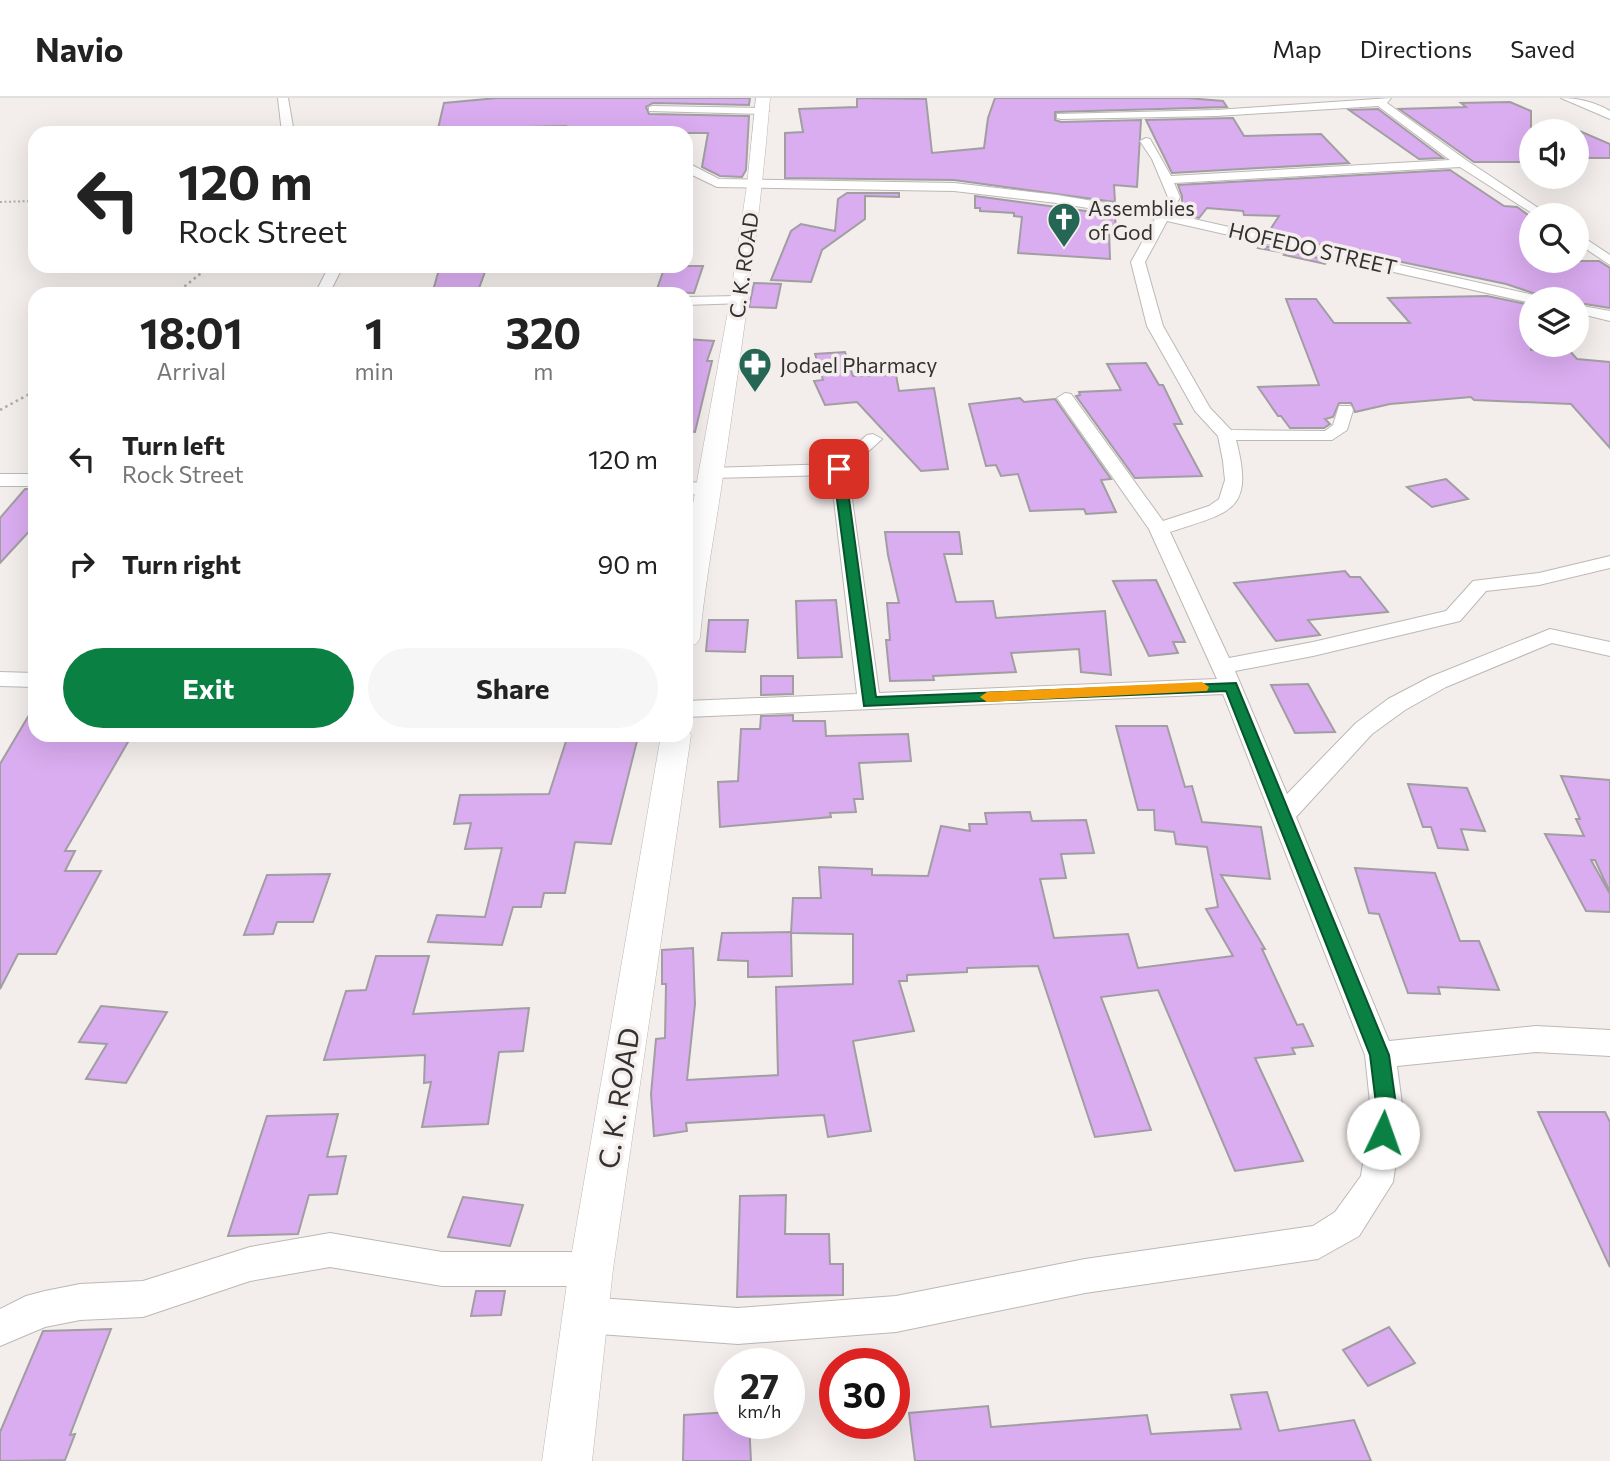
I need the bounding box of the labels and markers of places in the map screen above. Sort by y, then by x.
place label: Assemblies of God [1088,195,1195,244]
church icon: Assemblies of God [1045,200,1083,249]
pharmacy icon: Jodael Pharmacy [736,345,774,394]
place label: Jodael Pharmacy [780,352,937,377]
pin [809,439,869,499]

